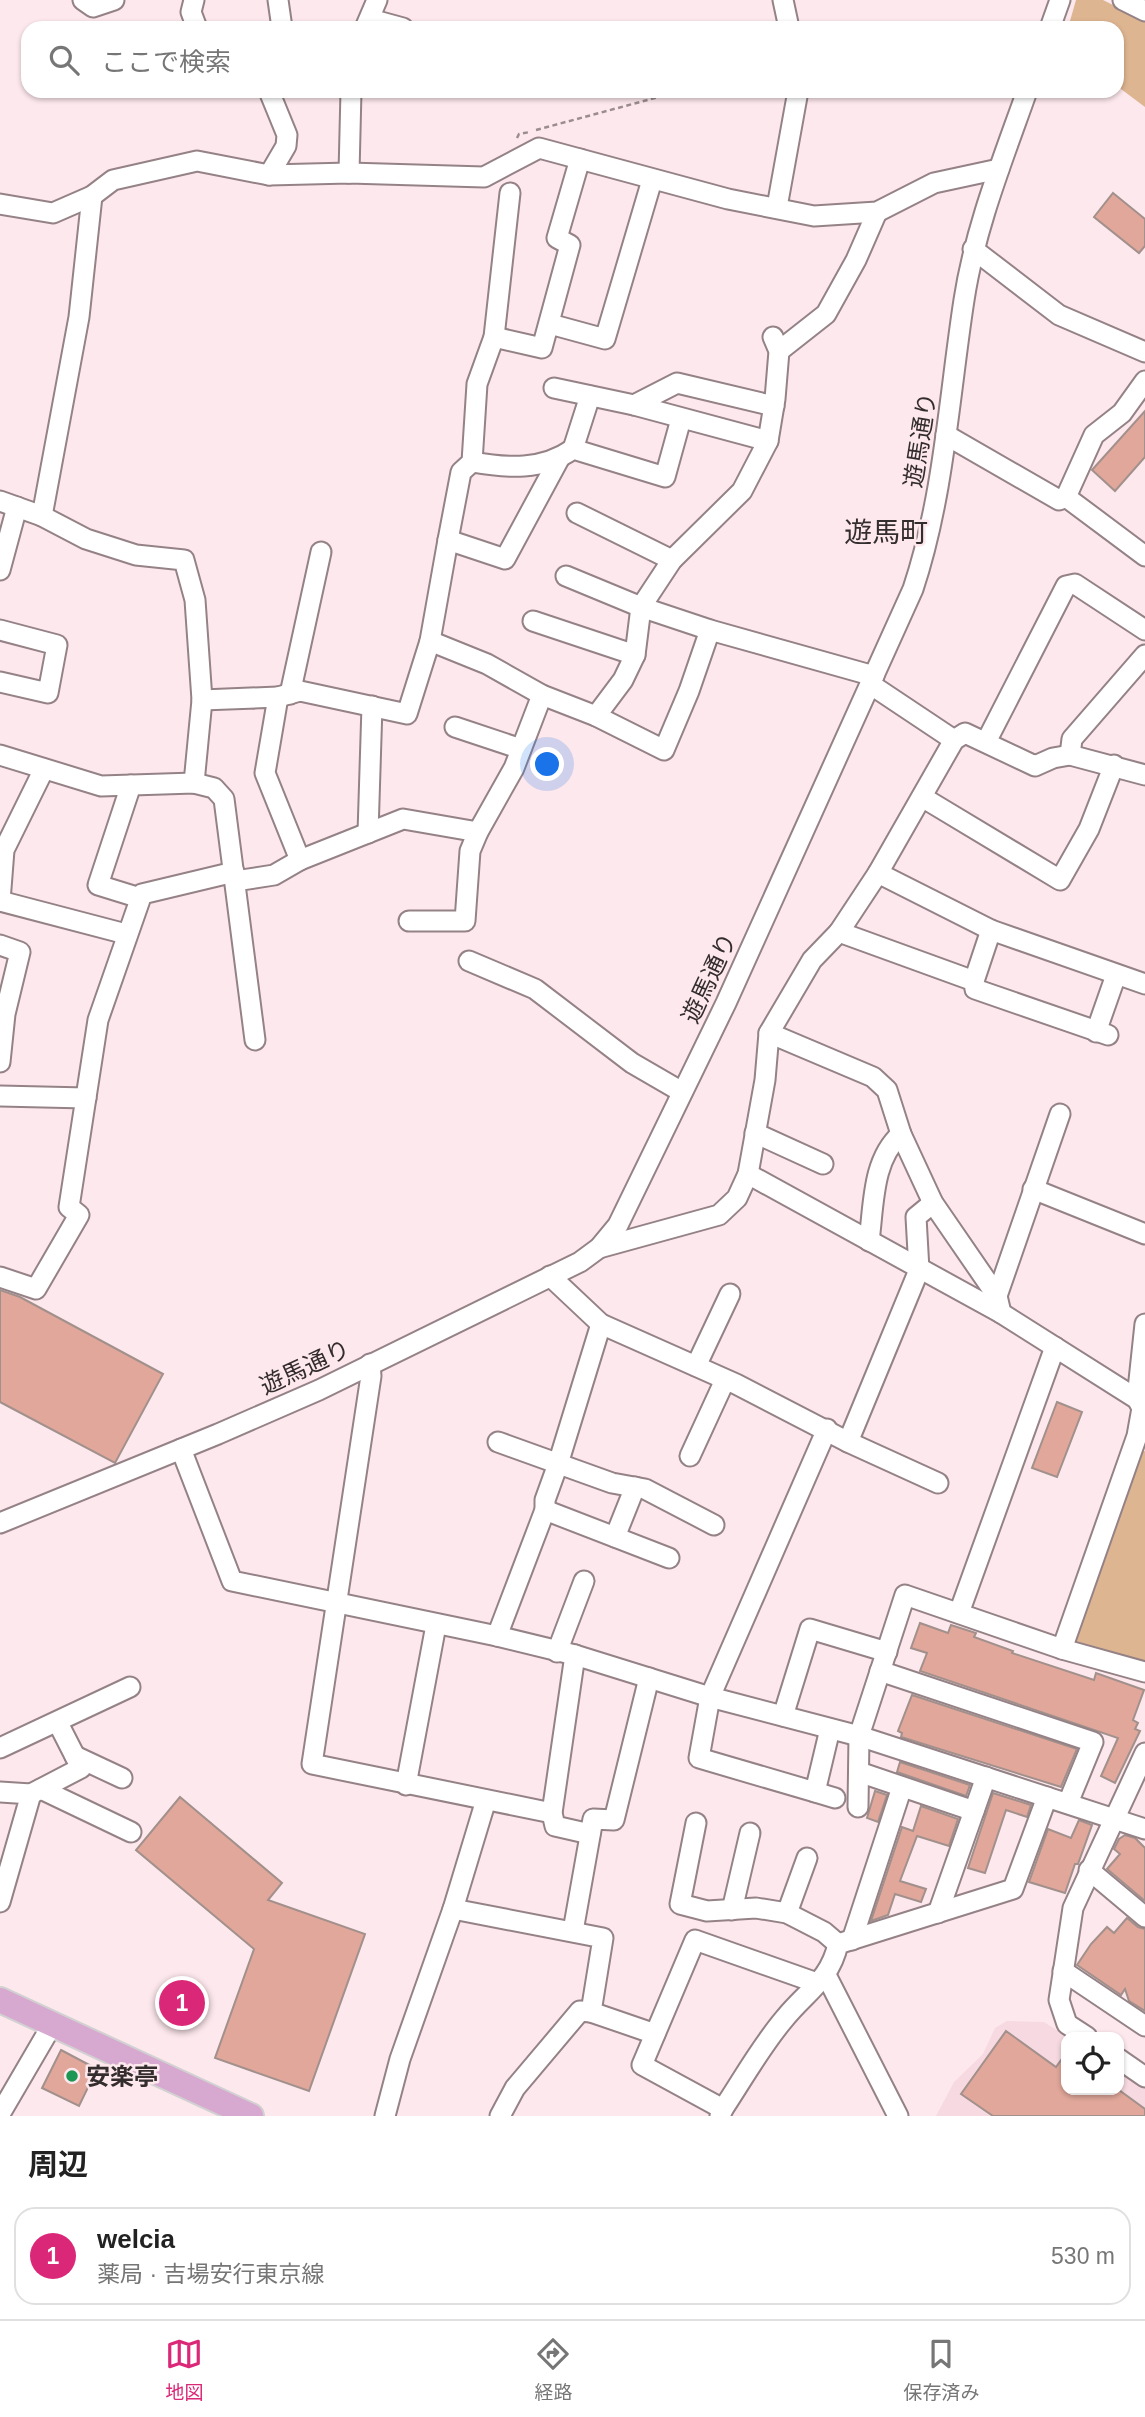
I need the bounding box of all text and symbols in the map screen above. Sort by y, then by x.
search box [21,21,1124,98]
icon: search [45,41,83,79]
text: ここで検索 [101,47,231,77]
street label: 遊馬通り [899,390,941,490]
district label: 遊馬町 [844,517,928,548]
your location [530,747,564,781]
street label: 遊馬通り [676,929,742,1027]
street label: 遊馬通り [256,1334,354,1400]
pin: 1 [159,1977,205,2029]
map controls [1061,2032,1124,2095]
button: locate [1061,2032,1124,2095]
place label: 安楽亭 [86,2063,158,2090]
marker: 安楽亭 [64,2068,80,2084]
text: 周辺 [28,2148,88,2181]
text: welcia [97,2224,175,2254]
text: 1 [47,2243,59,2269]
text: 530 m [1051,2243,1115,2269]
text: 薬局 · 吉場安行東京線 [97,2261,324,2287]
tab: 地図 [165,2335,204,2404]
tab: 経路 [534,2335,573,2404]
tab: 保存済み [903,2335,980,2404]

